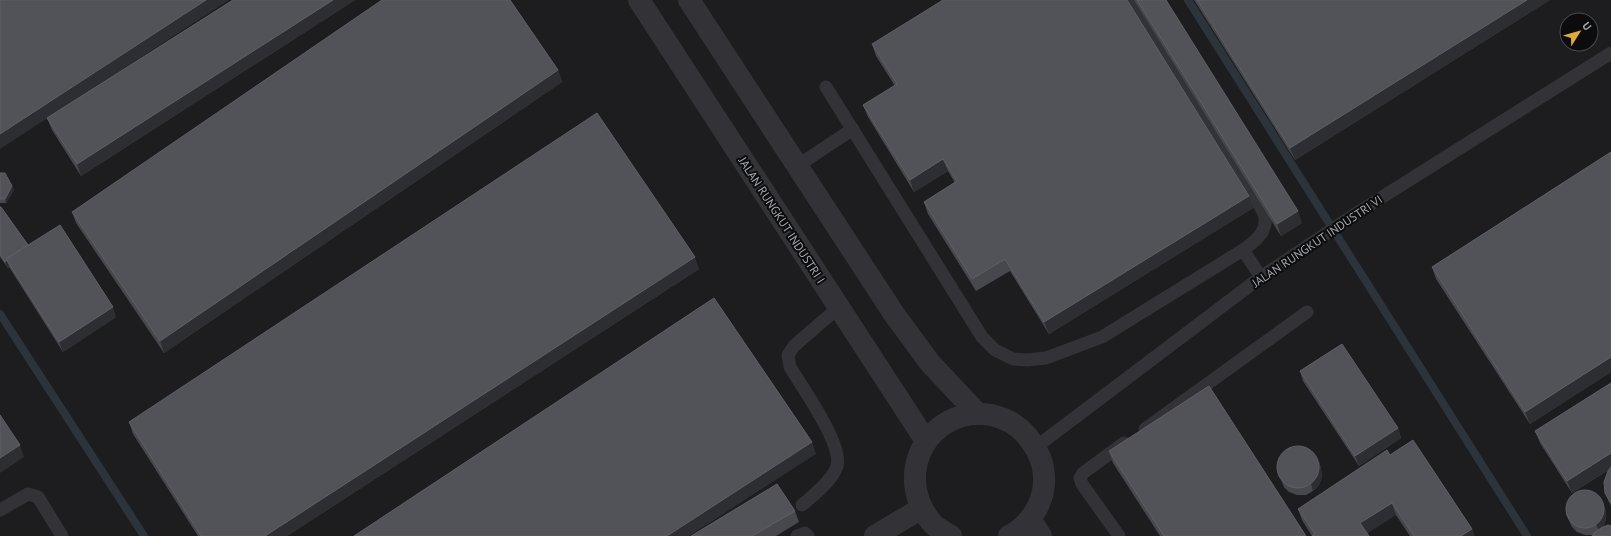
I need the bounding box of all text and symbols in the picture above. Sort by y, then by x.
north arrow [1559,12,1599,52]
text: U [1579,19,1595,33]
street label: JALAN RUNGKUT INDUSTRI I [735,153,828,286]
street label: JALAN RUNGKUT INDUSTRI VI [1248,192,1385,291]

